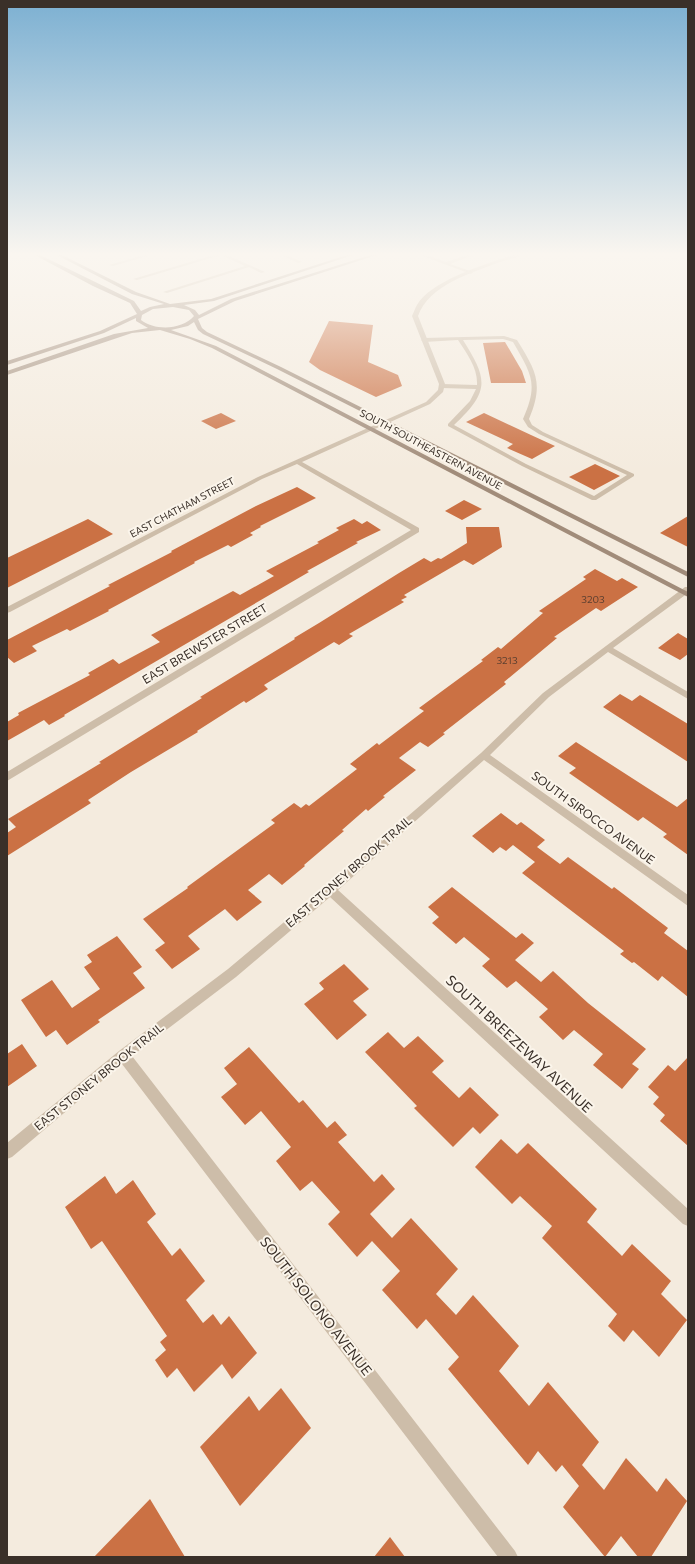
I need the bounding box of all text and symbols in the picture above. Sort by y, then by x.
street label: SOUTH SOUTHEASTERN AVENUE [358,406,504,492]
street label: EAST CHATHAM STREET [128,474,237,540]
house number: 3203 [581,593,605,605]
street label: EAST BREWSTER STREET [139,600,270,686]
house number: 3213 [496,654,518,666]
street label: SOUTH SIROCCO AVENUE [529,768,658,867]
street label: EAST STONEY BROOK TRAIL [282,813,414,930]
street label: SOUTH BREEZEWAY AVENUE [443,971,596,1116]
street label: EAST STONEY BROOK TRAIL [31,1020,166,1133]
street label: SOUTH SOLONO AVENUE [257,1233,376,1378]

